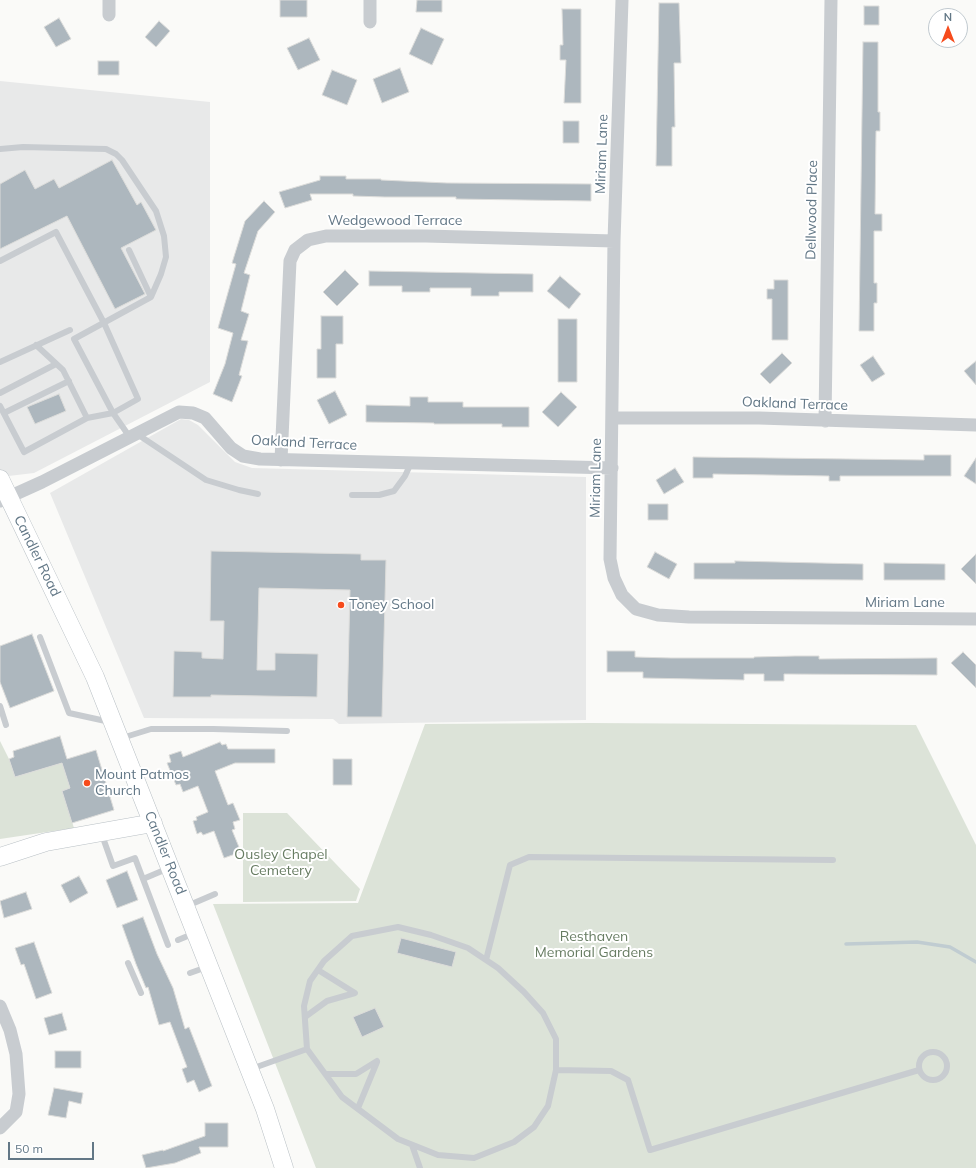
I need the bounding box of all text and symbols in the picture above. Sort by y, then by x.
north arrow [928,8,968,48]
text: N [944,10,952,24]
street label: Miriam Lane [592,114,612,194]
street label: Dellwood Place [803,160,821,260]
street label: Wedgewood Terrace [328,213,462,229]
street label: Oakland Terrace [742,394,848,414]
street label: Oakland Terrace [250,432,358,454]
street label: Miriam Lane [587,438,605,518]
street label: Candler Road [10,513,64,599]
street label: Miriam Lane [865,595,945,611]
place label: Toney School [349,597,434,613]
marker: Toney School [336,600,346,610]
place label: Mount Patmos Church [95,767,189,800]
marker: Mount Patmos Church [82,778,92,788]
street label: Candler Road [141,809,189,897]
park label: Ousley Chapel Cemetery [234,847,328,880]
park label: Resthaven Memorial Gardens [535,929,653,962]
scale bar [10,1134,96,1160]
text: 50 m [15,1141,43,1156]

